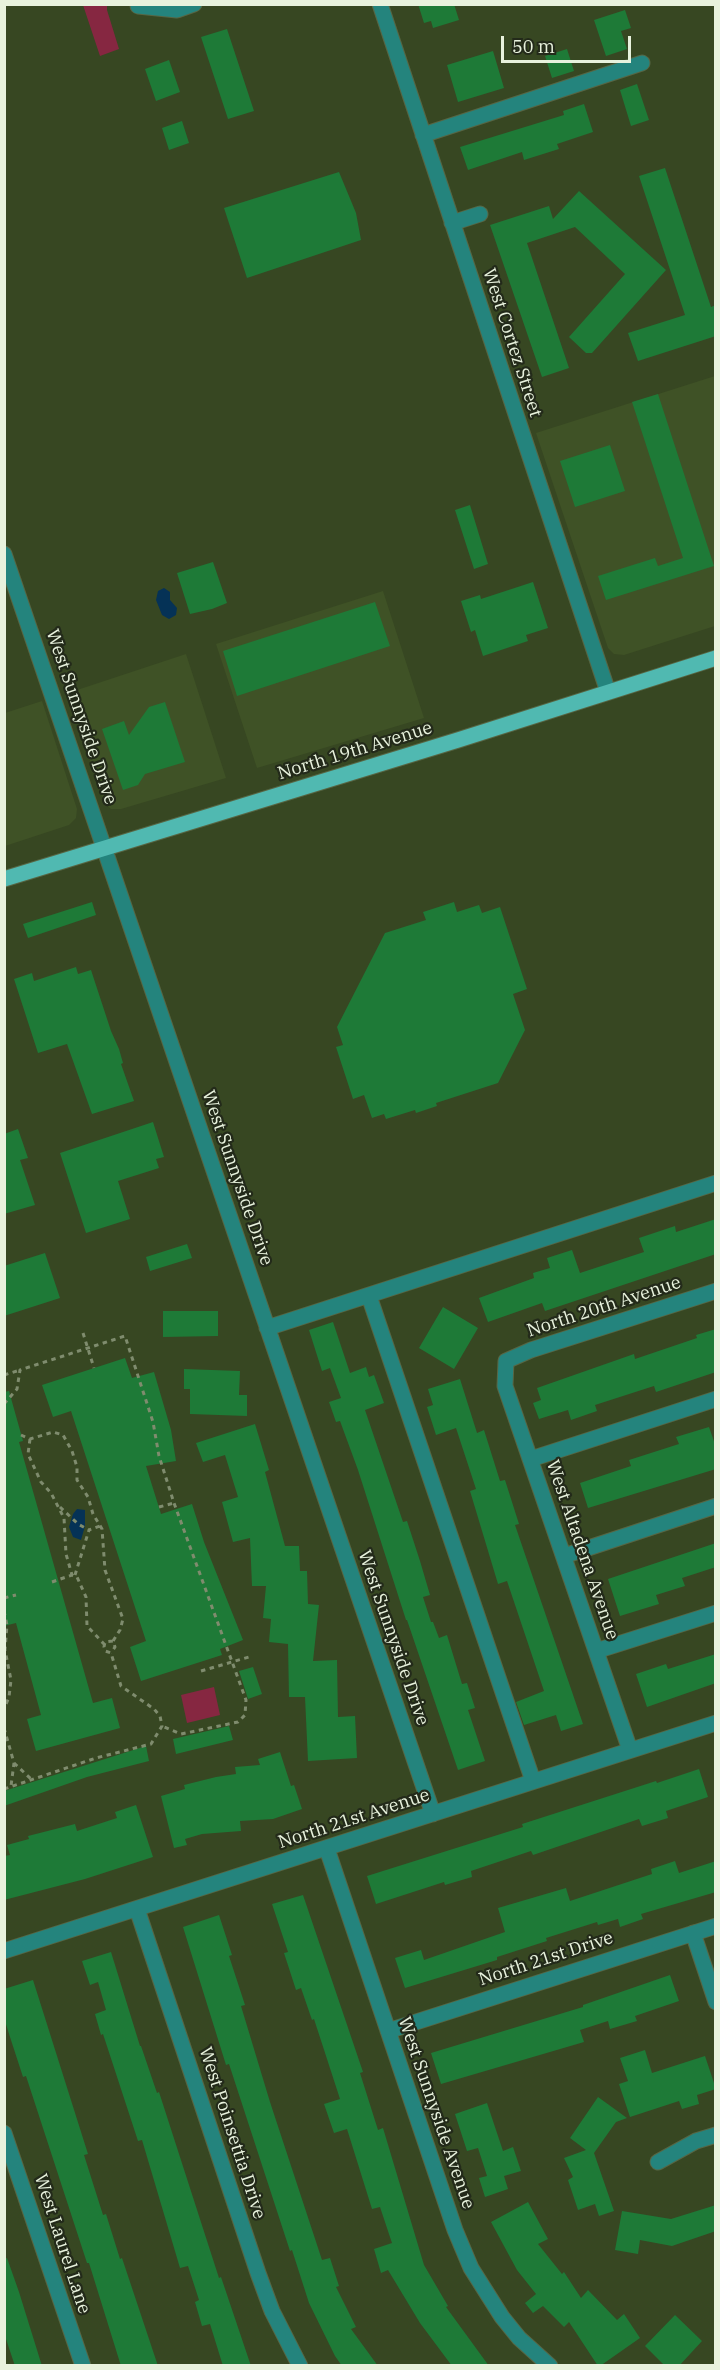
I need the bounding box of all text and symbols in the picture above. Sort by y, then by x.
scale bar [504,24,634,62]
text: 50 m [512,35,555,58]
street label: West Cortez Street [478,266,546,420]
street label: West Sunnyside Drive [41,626,121,808]
street label: North 19th Avenue [275,717,435,785]
street label: West Sunnyside Drive [197,1087,277,1269]
street label: North 20th Avenue [524,1272,684,1342]
street label: West Altadena Avenue [541,1457,623,1643]
street label: West Sunnyside Drive [353,1547,433,1729]
street label: North 21st Avenue [276,1784,432,1854]
street label: North 21st Drive [476,1927,616,1991]
street label: West Sunnyside Avenue [393,2014,479,2212]
street label: West Poinsettia Drive [194,2044,270,2222]
street label: West Laurel Lane [29,2171,95,2317]

